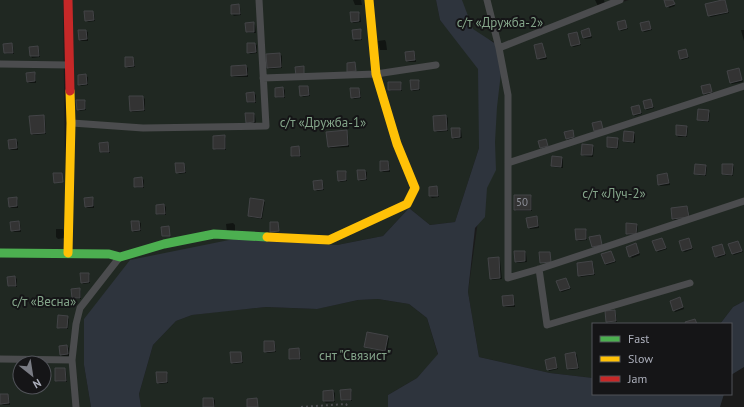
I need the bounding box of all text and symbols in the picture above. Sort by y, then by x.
park label: с/т «Дружба-2» [457,14,543,31]
park label: с/т «Дружба-1» [280,114,366,131]
park label: с/т «Луч-2» [582,185,646,202]
house number: 50 [516,195,528,209]
park label: с/т «Весна» [12,293,76,310]
legend [592,323,732,395]
text: Fast [628,331,649,346]
park label: снт "Связист" [319,347,391,364]
text: Slow [628,351,653,366]
north arrow [12,355,52,395]
text: Jam [627,371,647,386]
text: N [30,376,44,392]

